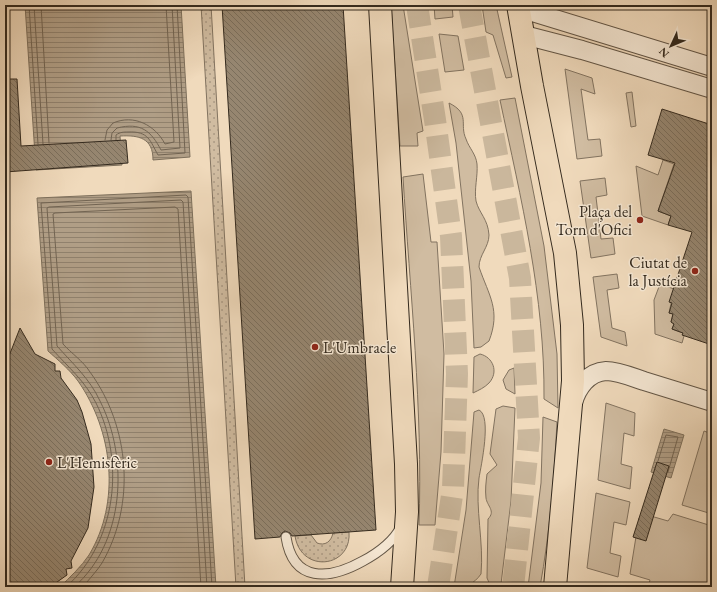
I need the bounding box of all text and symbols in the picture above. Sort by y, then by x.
north arrow [651,26,691,66]
text: N [656,45,672,61]
place label: Plaça del Torn d'Ofici [556,201,632,240]
marker: Plaça del Torn d'Ofici [635,215,645,225]
place label: Ciutat de la Justícia [629,252,688,291]
marker: Ciutat de la Justícia [690,266,700,276]
place label: L'Umbracle [323,337,396,358]
marker: L'Umbracle [310,342,320,352]
place label: L'Hemisfèric [57,452,137,473]
marker: L'Hemisfèric [44,457,54,467]

